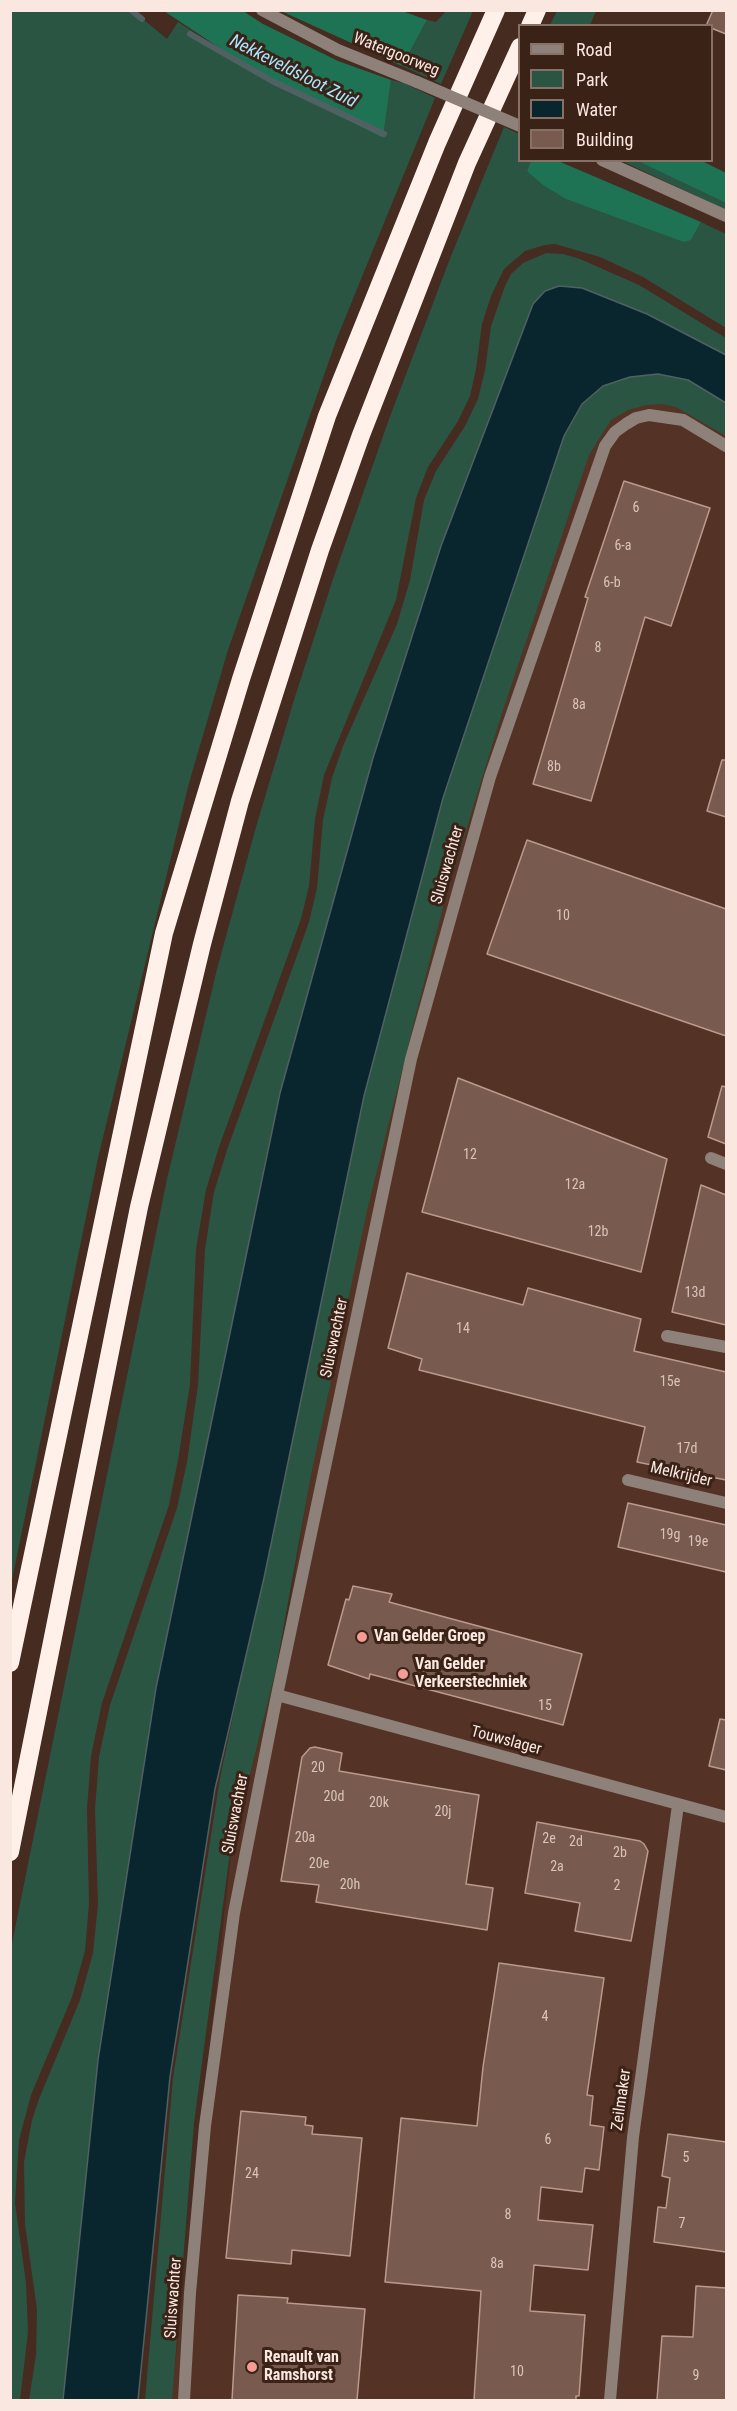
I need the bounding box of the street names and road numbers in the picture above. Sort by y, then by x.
street label: Watergoorweg [350,29,442,81]
street label: Sluiswachter [428,823,468,907]
street label: Sluiswachter [317,1296,353,1380]
street label: Melkrijder [648,1459,714,1491]
street label: Touwslager [468,1722,544,1760]
street label: Sluiswachter [219,1772,253,1856]
street label: Zeilmaker [608,2068,636,2132]
street label: Sluiswachter [162,2257,186,2339]

